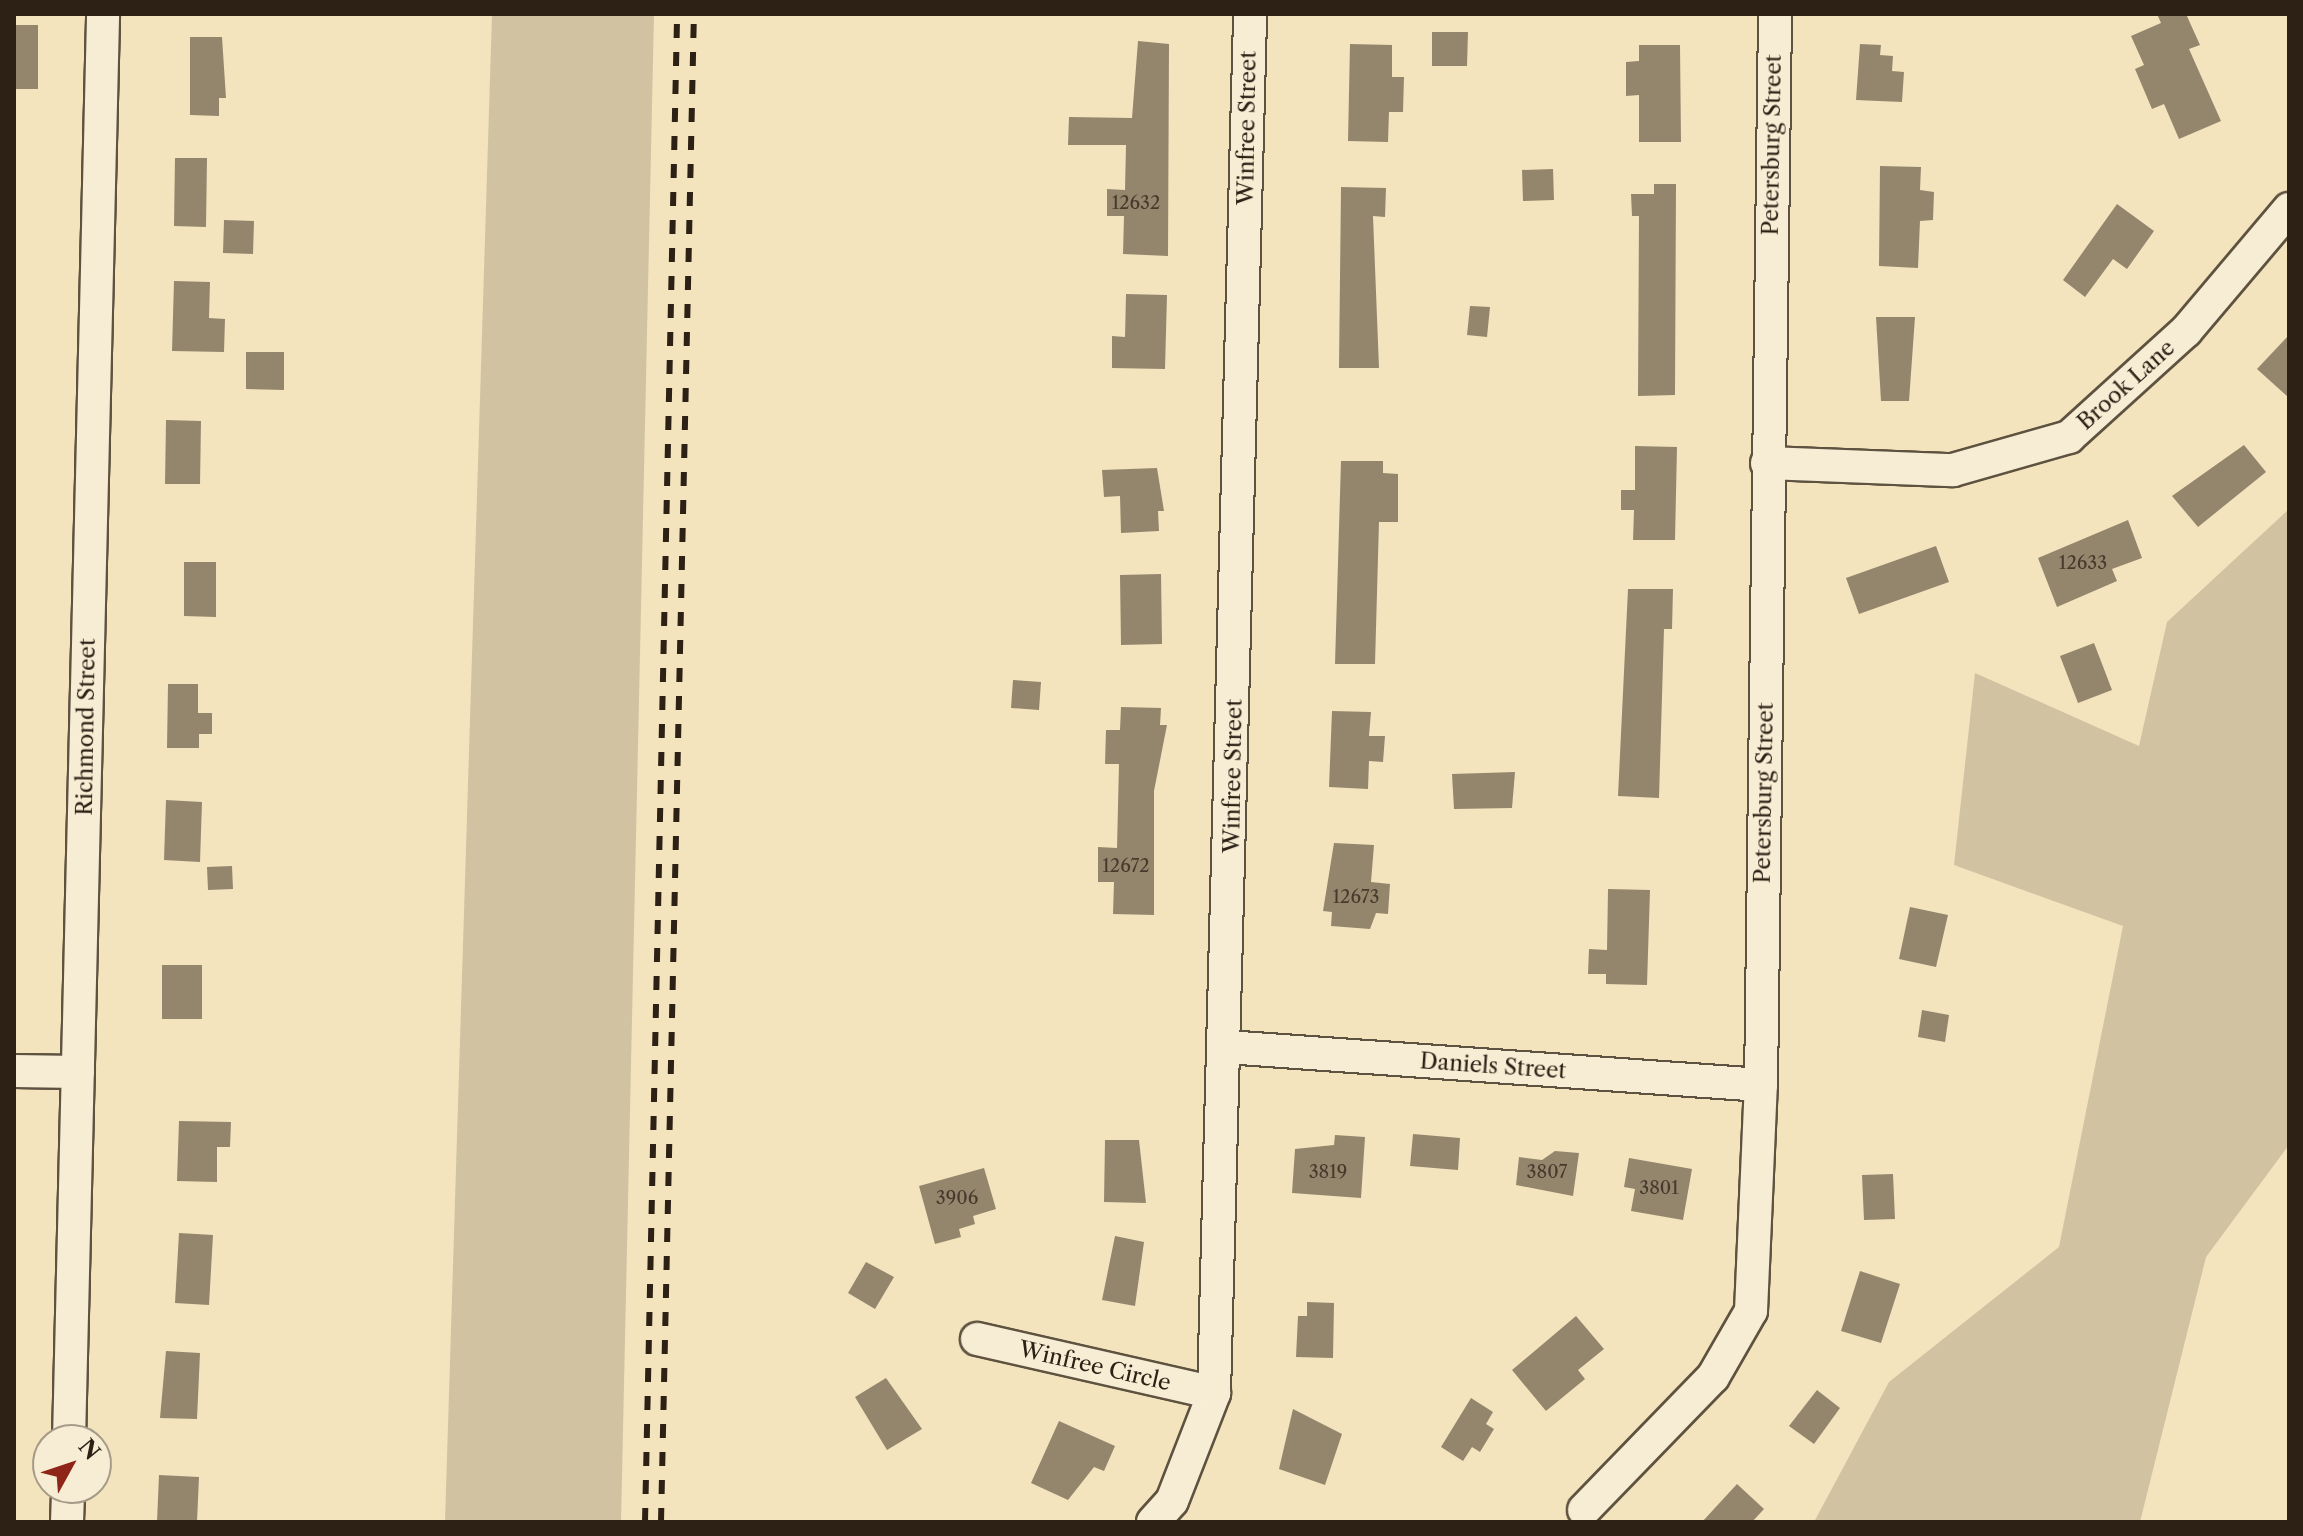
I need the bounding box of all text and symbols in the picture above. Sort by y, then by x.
street label: Winfree Street [1232,51,1262,205]
street label: Petersburg Street [1757,54,1787,236]
house number: 12632 [1112,192,1160,214]
street label: Brook Lane [2072,334,2180,436]
house number: 12633 [2059,552,2107,574]
street label: Richmond Street [71,638,101,816]
street label: Winfree Street [1218,699,1248,853]
street label: Petersburg Street [1749,702,1779,884]
house number: 12672 [1102,855,1150,877]
house number: 12673 [1332,886,1380,908]
street label: Daniels Street [1419,1048,1567,1084]
house number: 3819 [1309,1161,1347,1183]
house number: 3807 [1527,1161,1567,1183]
house number: 3801 [1639,1177,1679,1199]
house number: 3906 [936,1187,978,1209]
street label: Winfree Circle [1017,1336,1173,1396]
north arrow [32,1424,112,1504]
text: N [73,1434,106,1466]

